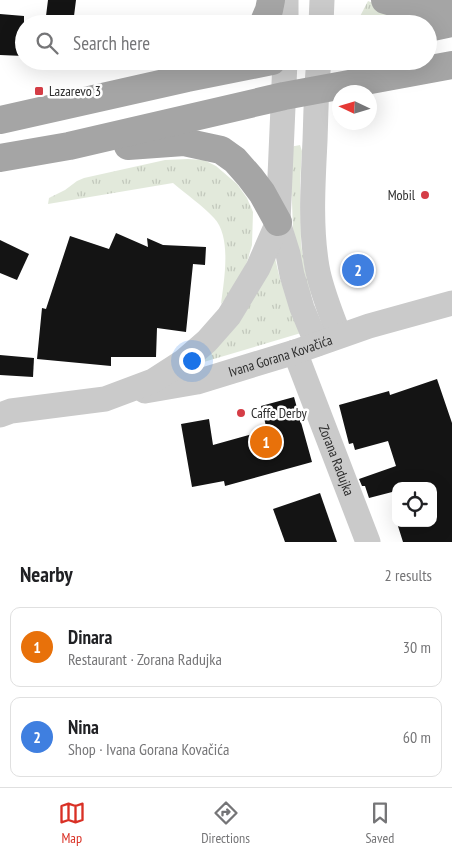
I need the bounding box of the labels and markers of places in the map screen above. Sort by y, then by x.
place label: Lazarevo 3 [49,82,101,100]
marker: Lazarevo 3 [33,85,45,97]
place label: Mobil [388,186,416,204]
marker: Mobil [419,189,431,201]
pin: 2 [342,251,374,289]
place label: Caffe Derby [251,404,308,422]
marker: Caffe Derby [235,407,247,419]
pin: 1 [250,423,282,461]

